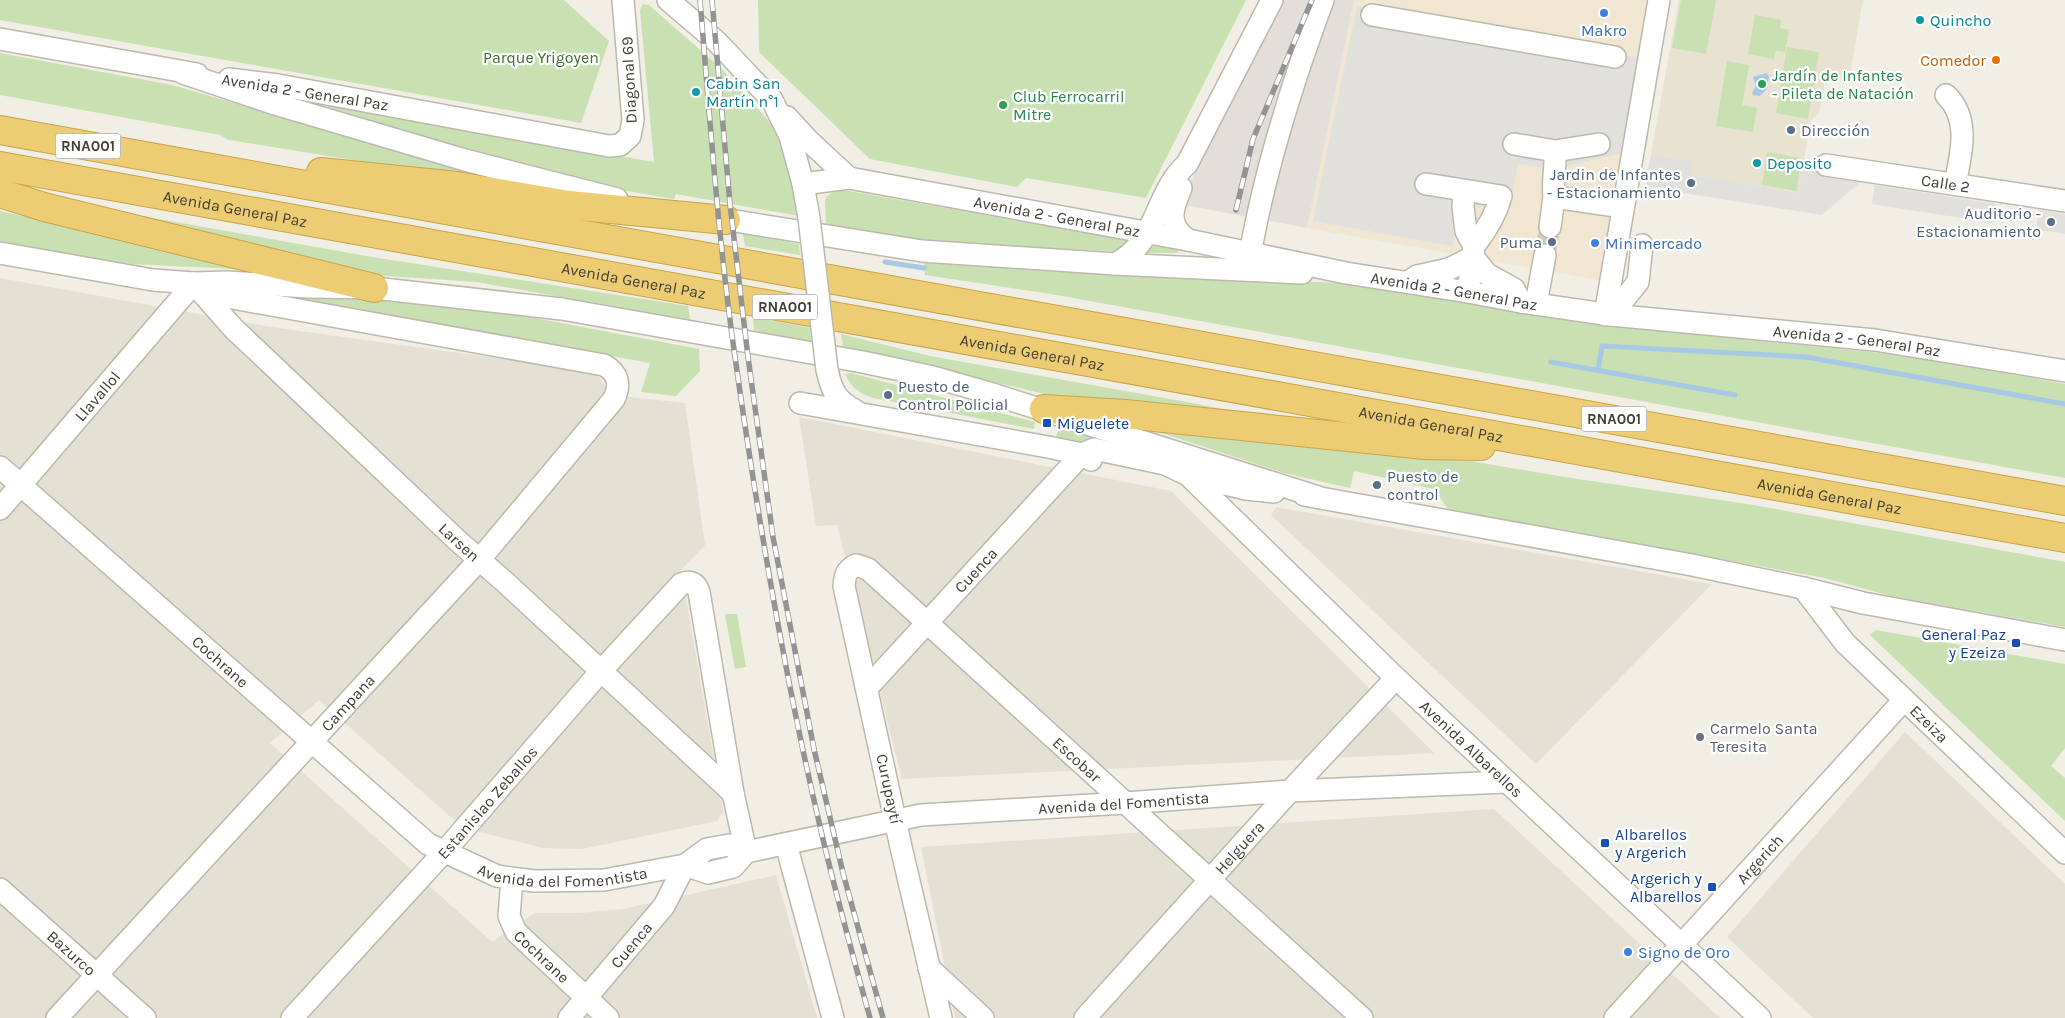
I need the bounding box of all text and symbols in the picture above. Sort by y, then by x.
marker: Makro [1598,7,1610,19]
place label: Quincho [1930,11,1991,30]
marker: Quincho [1914,14,1926,26]
place label: Makro [1581,21,1627,40]
street label: Diagonal 69 [617,36,641,124]
park label: Parque Yrigoyen [483,48,599,67]
place label: Comedor [1920,51,1986,70]
marker: Comedor [1990,54,2002,66]
place label: Jardín de Infantes - Pileta de Natación [1772,66,1914,103]
street label: Avenida 2 - General Paz [220,69,390,115]
place label: Cabin San Martín n°1 [706,74,780,111]
marker: Jardín de Infantes - Pileta de Natación [1756,78,1768,90]
marker: Cabin San Martín n°1 [690,86,702,98]
place label: Club Ferrocarril Mitre [1013,87,1125,124]
marker: Club Ferrocarril Mitre [997,99,1009,111]
place label: Dirección [1801,121,1870,140]
marker: Dirección [1785,124,1797,136]
road number: RNA001 [56,134,120,158]
place label: Deposito [1767,154,1832,173]
marker: Deposito [1751,157,1763,169]
place label: Jardin de Infantes - Estacionamiento [1547,165,1681,202]
street label: Calle 2 [1920,170,1971,196]
marker: Jardin de Infantes - Estacionamiento [1685,177,1697,189]
street label: Avenida General Paz [162,186,309,231]
street label: Avenida 2 - General Paz [972,192,1142,241]
place label: Auditorio - Estacionamiento [1916,204,2041,241]
marker: Auditorio - Estacionamiento [2045,216,2057,228]
place label: Puma [1500,233,1542,252]
place label: Minimercado [1605,234,1702,253]
marker: Puma [1546,236,1558,248]
marker: Minimercado [1589,237,1601,249]
street label: Avenida General Paz [560,258,707,302]
street label: Avenida 2 - General Paz [1369,267,1539,314]
road number: RNA001 [752,294,818,320]
street label: Avenida 2 - General Paz [1772,321,1942,360]
street label: Avenida General Paz [959,330,1106,374]
street label: Llavallol [70,367,124,425]
place label: Puesto de Control Policial [898,377,1008,414]
marker: Puesto de Control Policial [882,389,894,401]
street label: Avenida General Paz [1357,401,1505,446]
road number: RNA001 [1582,406,1646,432]
place label: Miguelete [1057,414,1129,433]
marker: Miguelete [1041,417,1053,429]
place label: Puesto de control [1387,467,1458,504]
street label: Avenida General Paz [1756,473,1903,518]
marker: Puesto de control [1371,479,1383,491]
street label: Larsen [435,519,484,565]
street label: Cuenca [950,543,1001,596]
place label: General Paz y Ezeiza [1921,625,2006,662]
street label: Cochrane [188,631,253,691]
marker: General Paz y Ezeiza [2010,637,2022,649]
street label: Campana [317,670,379,735]
street label: Avenida Albarellos [1416,696,1527,801]
street label: Ezeiza [1906,701,1953,746]
place label: Carmelo Santa Teresita [1710,719,1818,756]
marker: Carmelo Santa Teresita [1694,731,1706,743]
street label: Escobar [1049,733,1105,786]
street label: Estanislao Zeballos [433,742,541,863]
street label: Curupaytí [872,752,906,826]
street label: Avenida del Fomentista [1038,787,1210,818]
street label: Helguera [1210,817,1268,878]
place label: Albarellos y Argerich [1614,825,1687,862]
street label: Argerich [1732,830,1787,888]
marker: Albarellos y Argerich [1599,837,1611,849]
street label: Avenida del Fomentista [475,859,649,890]
place label: Argerich y Albarellos [1630,869,1703,906]
marker: Argerich y Albarellos [1706,881,1718,893]
street label: Cuenca [606,918,656,972]
street label: Bazurco [43,926,100,979]
street label: Cochrane [510,926,574,987]
place label: Signo de Oro [1638,943,1730,962]
marker: Signo de Oro [1622,946,1634,958]

